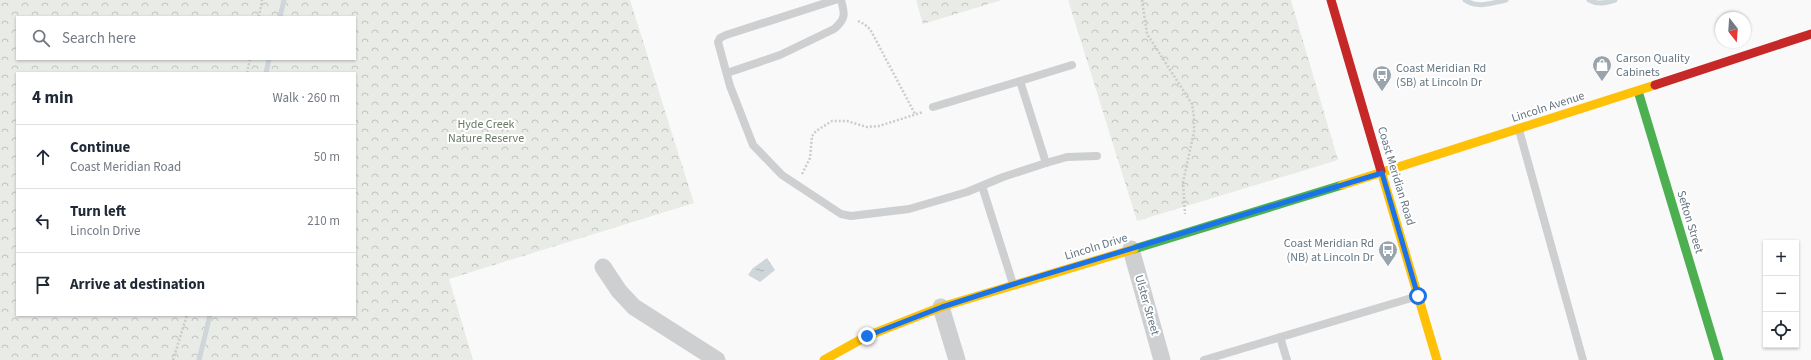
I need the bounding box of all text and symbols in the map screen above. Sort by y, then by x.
north arrow [1715,12,1751,48]
search box [16,16,356,60]
icon: search [30,27,52,49]
text: Search here [62,28,136,49]
place label: Carson Quality Cabinets [1616,50,1690,81]
shop icon: Carson Quality Cabinets [1591,54,1613,82]
place label: Coast Meridian Rd (SB) at Lincoln Dr [1396,60,1486,91]
bus stop icon: Coast Meridian Rd (SB) at Lincoln Dr [1371,64,1393,92]
text: 4 min [32,86,73,110]
street label: Lincoln Avenue [1509,87,1587,127]
text: Walk · 260 m [272,89,340,107]
park label: Hyde Creek Nature Reserve [448,116,524,147]
street label: Coast Meridian Road [1373,124,1419,228]
text: Continue [70,137,130,158]
icon: ahead [32,146,54,168]
text: 50 m [314,148,340,166]
text: Coast Meridian Road [70,158,181,176]
street label: Sefton Street [1672,189,1708,255]
text: Turn left [70,201,126,222]
icon: left [32,210,54,232]
text: 210 m [307,212,340,230]
text: Lincoln Drive [70,222,141,240]
street label: Lincoln Drive [1062,229,1130,265]
place label: Coast Meridian Rd (NB) at Lincoln Dr [1284,235,1375,266]
bus stop icon: Coast Meridian Rd (NB) at Lincoln Dr [1377,239,1399,267]
map controls [1763,240,1799,348]
button: + [1763,240,1799,276]
street label: Ulster Street [1130,273,1164,337]
icon: arrive [32,274,54,296]
text: Arrive at destination [70,274,205,295]
button: − [1763,276,1799,312]
route start [1409,287,1427,305]
button: locate [1763,312,1799,348]
route end [858,327,876,345]

